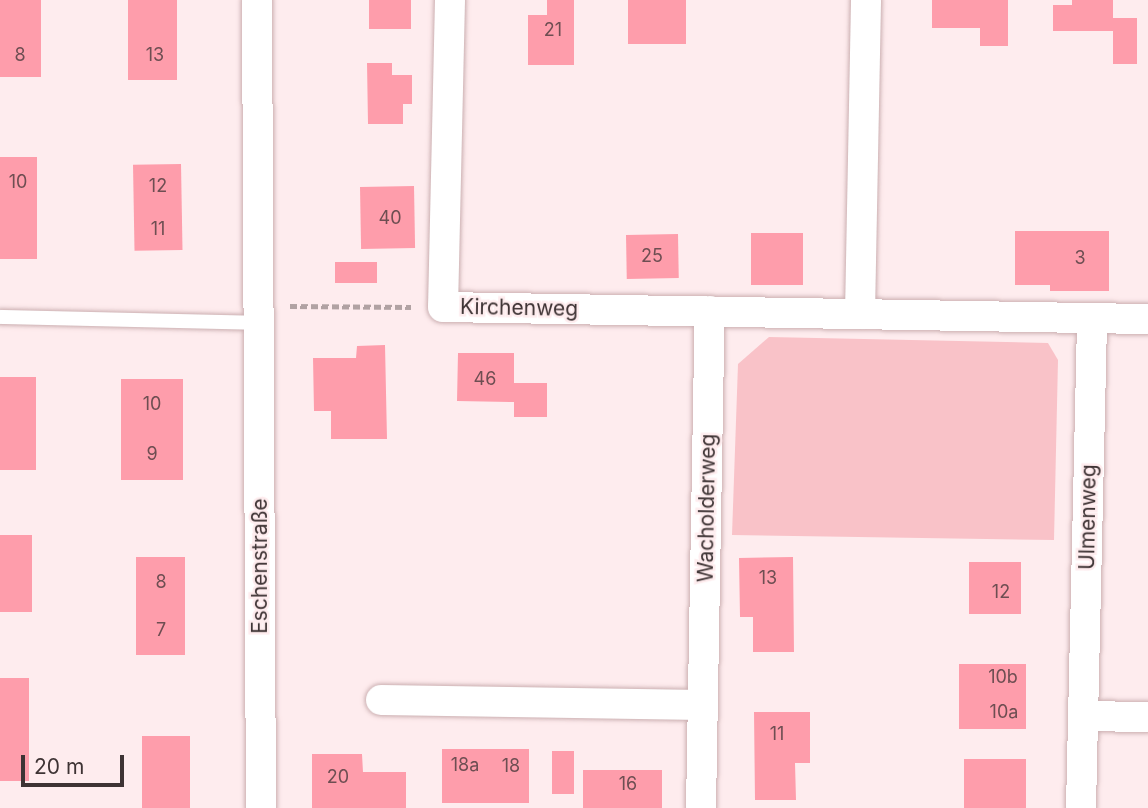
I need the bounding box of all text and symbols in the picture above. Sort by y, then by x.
house number: 21 [544,19,562,41]
house number: 8 [14,44,26,66]
house number: 13 [146,44,164,66]
house number: 10 [9,171,27,193]
house number: 12 [149,175,167,197]
house number: 40 [379,207,401,229]
house number: 11 [151,218,165,240]
house number: 25 [641,245,663,267]
house number: 3 [1074,247,1086,269]
street label: Kirchenweg [460,294,578,322]
house number: 46 [474,368,496,390]
house number: 10 [143,393,161,415]
street label: Wacholderweg [693,433,721,583]
house number: 9 [146,443,158,465]
street label: Ulmenweg [1074,464,1102,570]
street label: Eschenstraße [247,498,273,634]
house number: 13 [759,567,777,589]
house number: 8 [155,571,167,593]
house number: 12 [992,581,1010,603]
house number: 7 [156,619,166,641]
house number: 10b [988,666,1018,688]
house number: 10a [990,701,1018,723]
house number: 11 [770,723,784,745]
scale bar [24,742,128,786]
text: 20 m [34,754,84,779]
house number: 18a [451,754,479,776]
house number: 18 [502,755,520,777]
house number: 20 [327,766,349,788]
house number: 16 [619,773,637,795]

